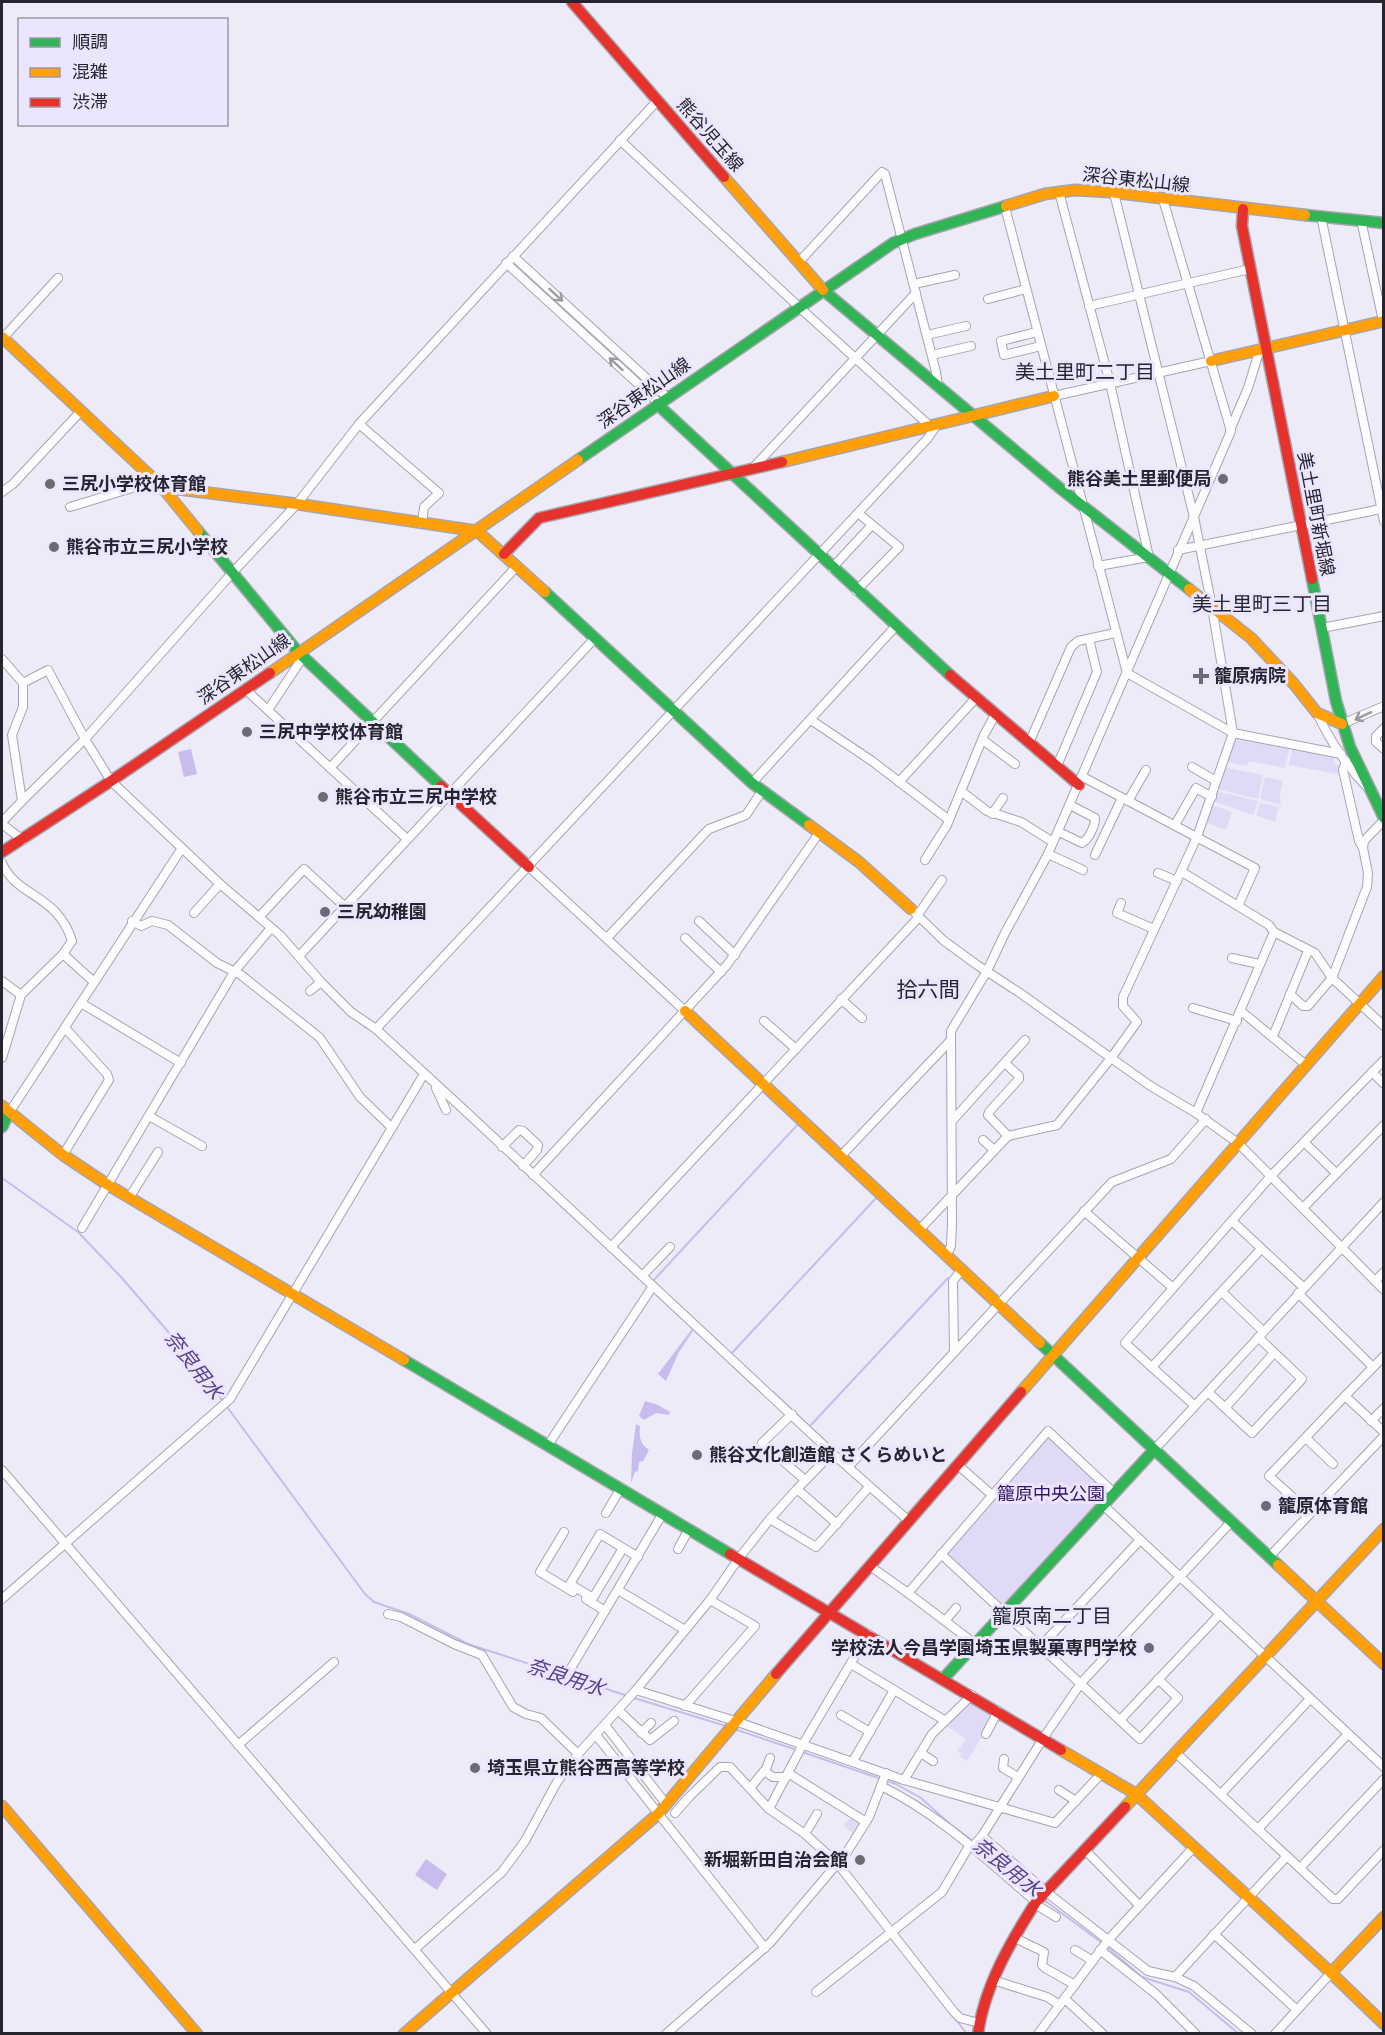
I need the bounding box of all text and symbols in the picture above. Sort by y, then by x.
legend [18,18,228,126]
text: 順調 [72,30,108,53]
text: 混雑 [72,60,108,83]
text: 渋滞 [72,90,108,113]
street label: 熊谷児玉線 [672,93,749,176]
street label: 深谷東松山線 [1081,162,1191,197]
one-way arrow [549,288,564,302]
street label: 深谷東松山線 [593,352,695,433]
one-way arrow [608,357,623,371]
district label: 美土里町二丁目 [1015,358,1155,385]
street label: 美土里町新堀線 [1293,450,1340,578]
place label: 熊谷美土里郵便局 [1067,467,1211,490]
place label: 三尻小学校体育館 [62,472,206,495]
marker: 熊谷美土里郵便局 [1216,472,1230,486]
marker: 三尻小学校体育館 [43,477,57,491]
place label: 熊谷市立三尻小学校 [66,535,228,558]
marker: 熊谷市立三尻小学校 [47,540,61,554]
district label: 美土里町三丁目 [1192,590,1332,617]
street label: 深谷東松山線 [193,628,295,709]
place label: 籠原病院 [1214,664,1286,687]
marker: 籠原病院 [1192,667,1210,685]
one-way arrow [1355,710,1373,722]
place label: 三尻中学校体育館 [259,720,403,743]
marker: 三尻中学校体育館 [240,725,254,739]
place label: 熊谷市立三尻中学校 [335,785,497,808]
marker: 熊谷市立三尻中学校 [316,790,330,804]
place label: 三尻幼稚園 [337,900,427,923]
marker: 三尻幼稚園 [318,905,332,919]
district label: 拾六間 [897,975,960,1003]
water label: 奈良用水 [159,1325,231,1406]
place label: 熊谷文化創造館 さくらめいと [709,1443,947,1466]
marker: 熊谷文化創造館 さくらめいと [690,1448,704,1462]
park label: 籠原中央公園 [997,1482,1105,1505]
place label: 籠原体育館 [1278,1494,1368,1517]
marker: 籠原体育館 [1259,1499,1273,1513]
district label: 籠原南二丁目 [992,1602,1112,1629]
place label: 学校法人今昌学園埼玉県製菓専門学校 [831,1636,1137,1659]
marker: 学校法人今昌学園埼玉県製菓専門学校 [1142,1641,1156,1655]
water label: 奈良用水 [524,1651,610,1702]
place label: 埼玉県立熊谷西高等学校 [487,1756,685,1779]
marker: 埼玉県立熊谷西高等学校 [468,1761,482,1775]
water label: 奈良用水 [968,1831,1048,1904]
place label: 新堀新田自治会館 [704,1848,848,1871]
marker: 新堀新田自治会館 [853,1853,867,1867]

